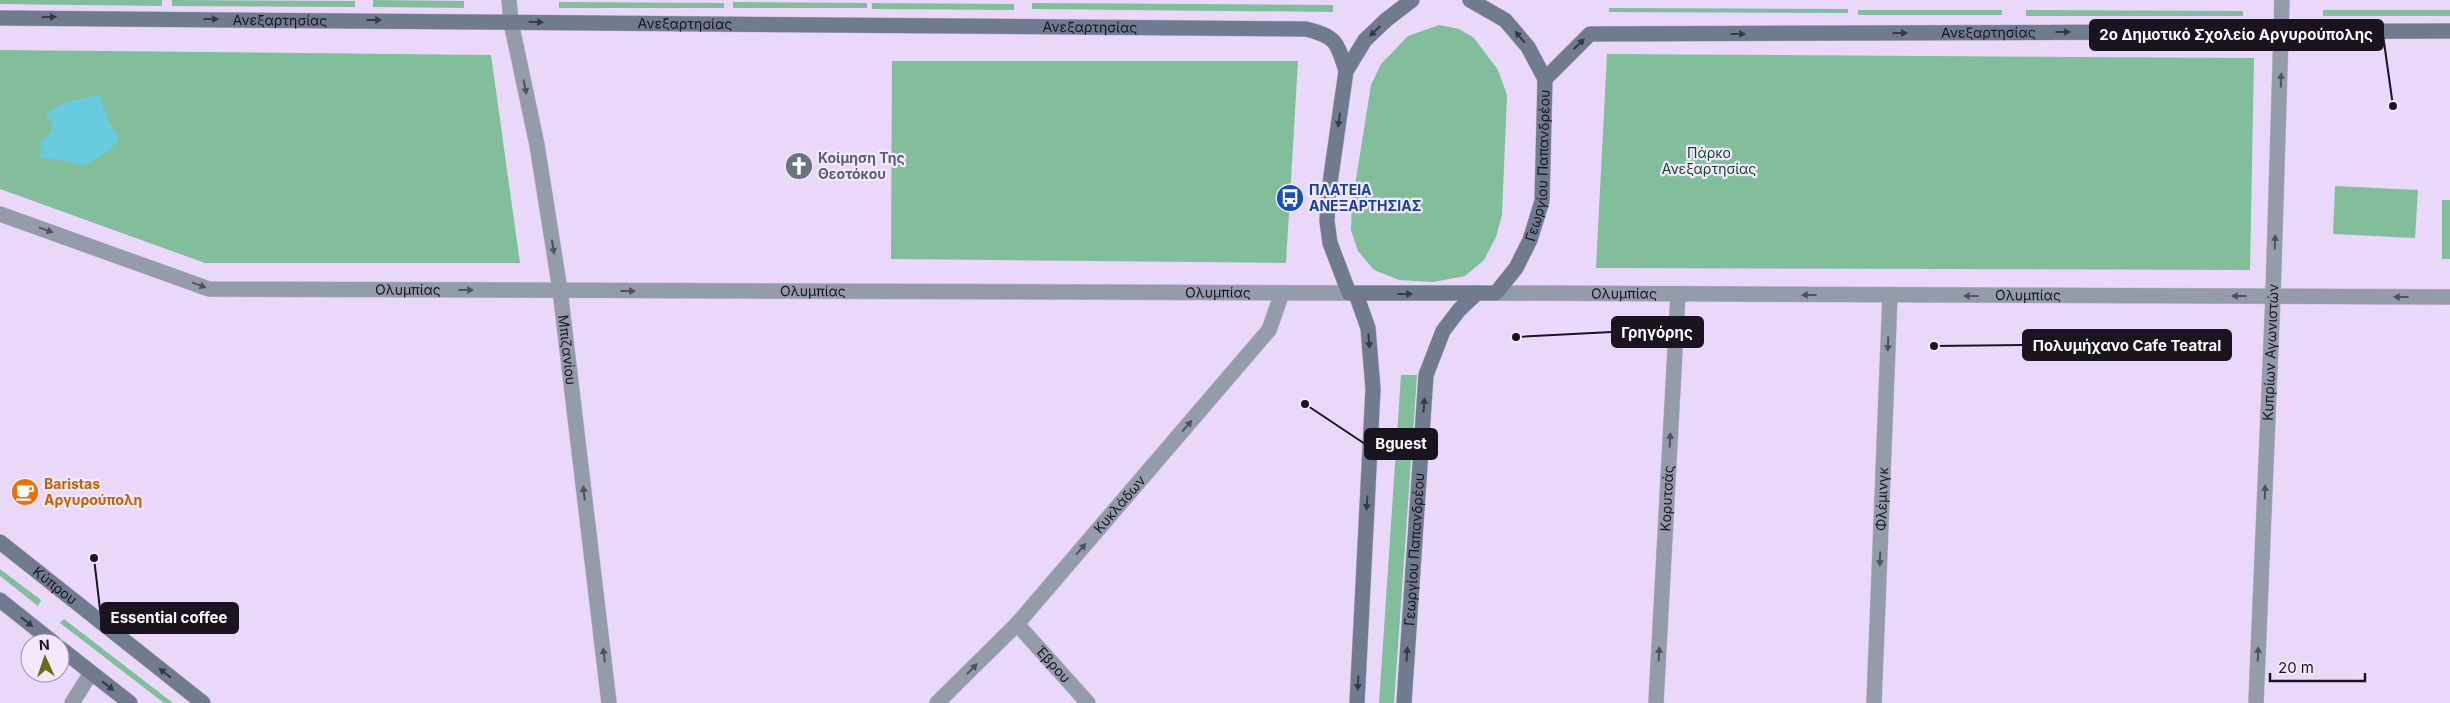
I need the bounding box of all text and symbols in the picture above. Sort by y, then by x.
street label: Ανεξαρτησίας [233,11,327,29]
one-way arrow [41,13,57,21]
street label: Ανεξαρτησίας [638,14,732,32]
one-way arrow [203,15,219,23]
one-way arrow [366,16,382,24]
one-way arrow [528,18,544,26]
street label: Ανεξαρτησίας [1043,18,1137,36]
callout: 2ο Δημοτικό Σχολείο Αργυρούπολης [2090,20,2383,50]
street label: Ανεξαρτησίας [1941,23,2036,41]
one-way arrow [1369,25,1381,37]
text: 2ο Δημοτικό Σχολείο Αργυρούπολης [2099,25,2373,44]
one-way arrow [2055,28,2071,36]
one-way arrow [1893,29,1909,37]
one-way arrow [1730,30,1746,38]
one-way arrow [1514,31,1525,44]
one-way arrow [1573,39,1585,51]
one-way arrow [2277,71,2285,87]
one-way arrow [521,79,529,94]
street label: Γεωργίου Παπανδρέου [1521,89,1553,243]
one-way arrow [1335,112,1343,128]
park label: Πάρκο Ανεξαρτησίας [1662,144,1756,177]
place label: Κοίμηση Της Θεοτόκου [818,149,905,182]
church icon: Κοίμηση Της Θεοτόκου [784,151,814,181]
place label: ΠΛΑΤΕΙΑ ΑΝΕΞΑΡΤΗΣΙΑΣ [1309,181,1421,214]
bus stop icon: ΠΛΑΤΕΙΑ ΑΝΕΞΑΡΤΗΣΙΑΣ [1275,183,1305,213]
one-way arrow [39,226,54,234]
one-way arrow [2271,234,2279,250]
one-way arrow [549,239,557,255]
one-way arrow [192,281,207,289]
street label: Ολυμπίας [375,281,441,298]
street label: Ολυμπίας [780,282,846,299]
street label: Ολυμπίας [1185,283,1251,301]
street label: Κυπρίων Αγωνιστών [2259,283,2281,421]
street label: Ολυμπίας [1591,284,1657,302]
one-way arrow [458,286,474,294]
street label: Ολυμπίας [1995,286,2061,303]
one-way arrow [620,287,636,295]
one-way arrow [1397,290,1413,298]
one-way arrow [1801,291,1817,299]
one-way arrow [1963,291,1979,299]
one-way arrow [2231,292,2247,300]
one-way arrow [2393,293,2409,301]
street label: Μπιζανίου [555,314,580,386]
callout: Γρηγόρης [1612,317,1703,347]
text: Γρηγόρης [1621,323,1693,342]
callout: Πολυμήχανο Cafe Teatral [2023,330,2231,360]
one-way arrow [1365,333,1373,349]
one-way arrow [1884,336,1892,352]
text: Πολυμήχανο Cafe Teatral [2033,336,2221,355]
one-way arrow [1420,397,1428,413]
one-way arrow [1182,419,1193,432]
callout: Bguest [1365,429,1437,459]
one-way arrow [1667,431,1675,447]
text: Bguest [1375,434,1427,453]
street label: Κορυτσάς [1656,465,1677,532]
street label: Φλέμινγκ [1872,466,1891,531]
street label: Κυκλάδων [1090,472,1149,537]
street label: Γεωργίου Παπανδρέου [1400,472,1427,626]
place label: Baristas Αργυρούπολη [44,475,142,508]
cafe icon: Baristas Αργυρούπολη [10,477,40,507]
one-way arrow [2261,484,2269,500]
one-way arrow [580,485,588,501]
one-way arrow [1363,495,1371,511]
one-way arrow [1076,543,1087,556]
one-way arrow [1875,551,1883,567]
street label: Κύπρου [30,562,81,608]
callout: Essential coffee [101,603,238,633]
text: Essential coffee [111,608,228,627]
one-way arrow [20,616,33,627]
north arrow [20,633,70,683]
text: N [39,636,50,653]
street label: Έβρου [1032,642,1074,686]
one-way arrow [599,646,607,662]
one-way arrow [1403,646,1411,662]
one-way arrow [1655,646,1663,662]
one-way arrow [2254,646,2262,662]
scale bar [2270,650,2365,682]
text: 20 m [2278,658,2314,677]
one-way arrow [966,663,978,675]
one-way arrow [158,667,171,678]
one-way arrow [1353,675,1361,691]
one-way arrow [102,681,115,692]

